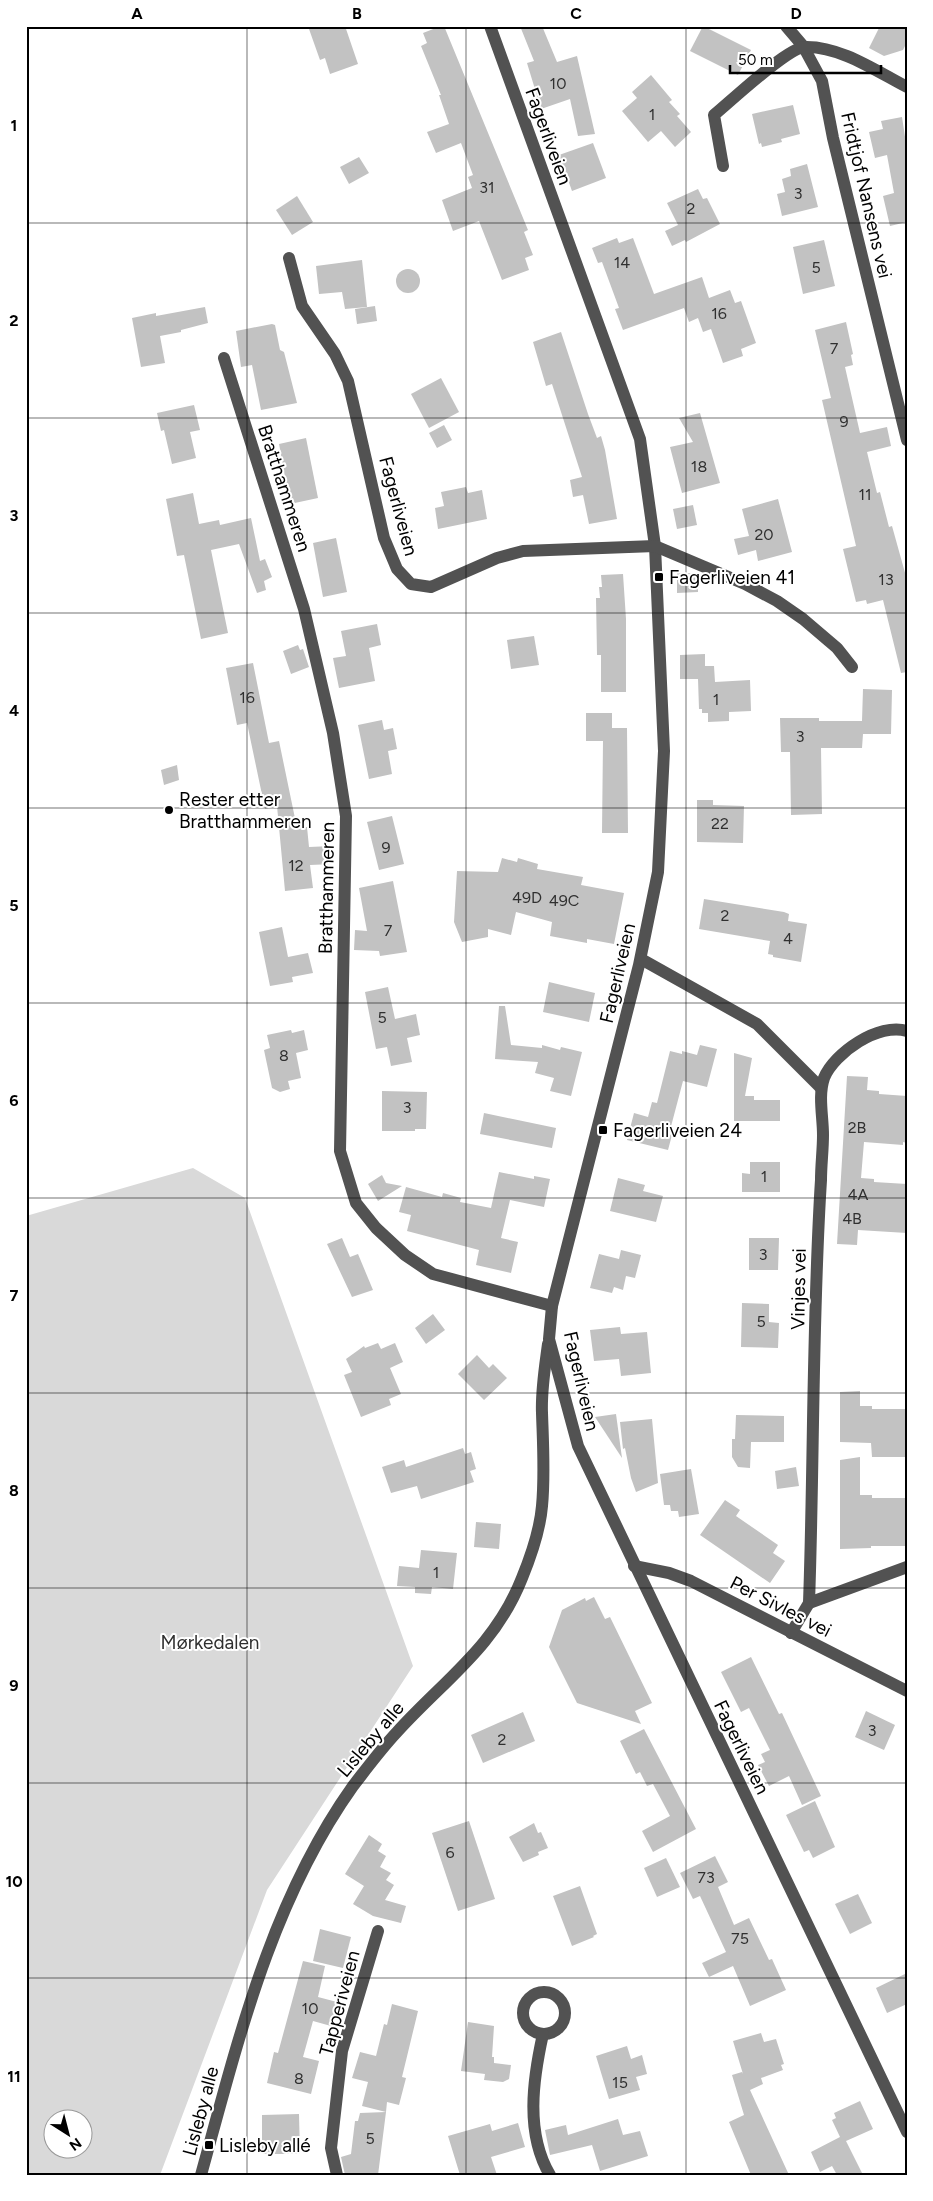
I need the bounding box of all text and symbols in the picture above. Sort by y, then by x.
text: A [131,4,143,23]
text: B [352,4,362,23]
text: C [570,4,582,23]
text: D [790,4,802,23]
scale bar [730,42,882,74]
text: 50 m [738,51,773,69]
house number: 10 [550,74,566,93]
street label: Fagerliveien [520,84,577,188]
house number: 1 [649,105,655,124]
street label: Fridtjof Nansens vei [836,110,897,280]
text: 1 [11,116,17,135]
house number: 31 [479,178,495,197]
house number: 3 [794,184,802,203]
house number: 2 [687,199,695,218]
house number: 14 [614,253,630,272]
house number: 5 [811,258,821,277]
house number: 16 [711,304,727,323]
text: 2 [9,311,19,330]
house number: 7 [830,339,839,358]
house number: 9 [839,412,849,431]
street label: Bratthammeren [253,422,316,555]
street label: Fagerliveien [374,454,423,558]
house number: 18 [691,457,707,476]
house number: 11 [858,485,872,504]
text: 3 [10,506,19,525]
house number: 20 [754,525,774,544]
place label: Fagerliveien 41 [669,566,795,589]
house number: 13 [878,570,894,589]
marker: Fagerliveien 41 [653,571,665,583]
house number: 16 [239,688,255,707]
house number: 1 [713,690,719,709]
text: 4 [9,701,19,720]
house number: 3 [796,727,804,746]
place label: Rester etter Bratthammeren [179,788,312,833]
marker: Rester etter Bratthammeren [163,804,175,816]
house number: 22 [711,814,729,833]
street label: Bratthammeren [314,822,339,954]
house number: 9 [381,838,391,857]
house number: 12 [288,856,304,875]
house number: 49D [512,888,542,907]
house number: 49C [549,891,579,910]
text: 5 [9,896,19,915]
house number: 2 [721,906,729,925]
house number: 7 [384,921,393,940]
street label: Fagerliveien [595,921,640,1025]
house number: 4 [783,929,793,948]
house number: 5 [377,1008,387,1027]
house number: 8 [279,1046,289,1065]
text: 6 [9,1091,19,1110]
house number: 3 [403,1098,411,1117]
house number: 2B [848,1118,867,1137]
place label: Fagerliveien 24 [613,1119,742,1142]
marker: Fagerliveien 24 [597,1124,609,1136]
house number: 1 [761,1167,767,1186]
house number: 4A [848,1185,869,1204]
house number: 4B [842,1209,862,1228]
house number: 3 [759,1245,767,1264]
street label: Vinjes vei [786,1248,811,1330]
text: 7 [10,1286,19,1305]
house number: 5 [756,1312,766,1331]
street label: Fagerliveien [559,1329,604,1433]
text: 8 [9,1481,19,1500]
house number: 1 [433,1563,439,1582]
street label: Per Sivles vei [726,1571,835,1642]
park label: Mørkedalen [161,1631,259,1654]
text: 9 [9,1676,19,1695]
street label: Fagerliveien [709,1696,774,1798]
street label: Lisleby alle [332,1697,409,1782]
house number: 3 [868,1721,876,1740]
house number: 2 [498,1730,506,1749]
house number: 6 [445,1843,455,1862]
house number: 73 [697,1868,715,1887]
text: 10 [5,1872,23,1891]
house number: 75 [731,1929,749,1948]
street label: Tapperiveien [314,1948,365,2058]
house number: 10 [302,1999,318,2018]
street label: Lisleby alle [178,2064,223,2158]
text: 11 [7,2067,21,2086]
house number: 8 [294,2069,304,2088]
house number: 15 [612,2073,628,2092]
north arrow [42,2108,92,2158]
house number: 5 [365,2129,375,2148]
text: N [66,2134,85,2154]
place label: Lisleby allé [219,2134,311,2157]
marker: Lisleby allé [203,2139,215,2151]

